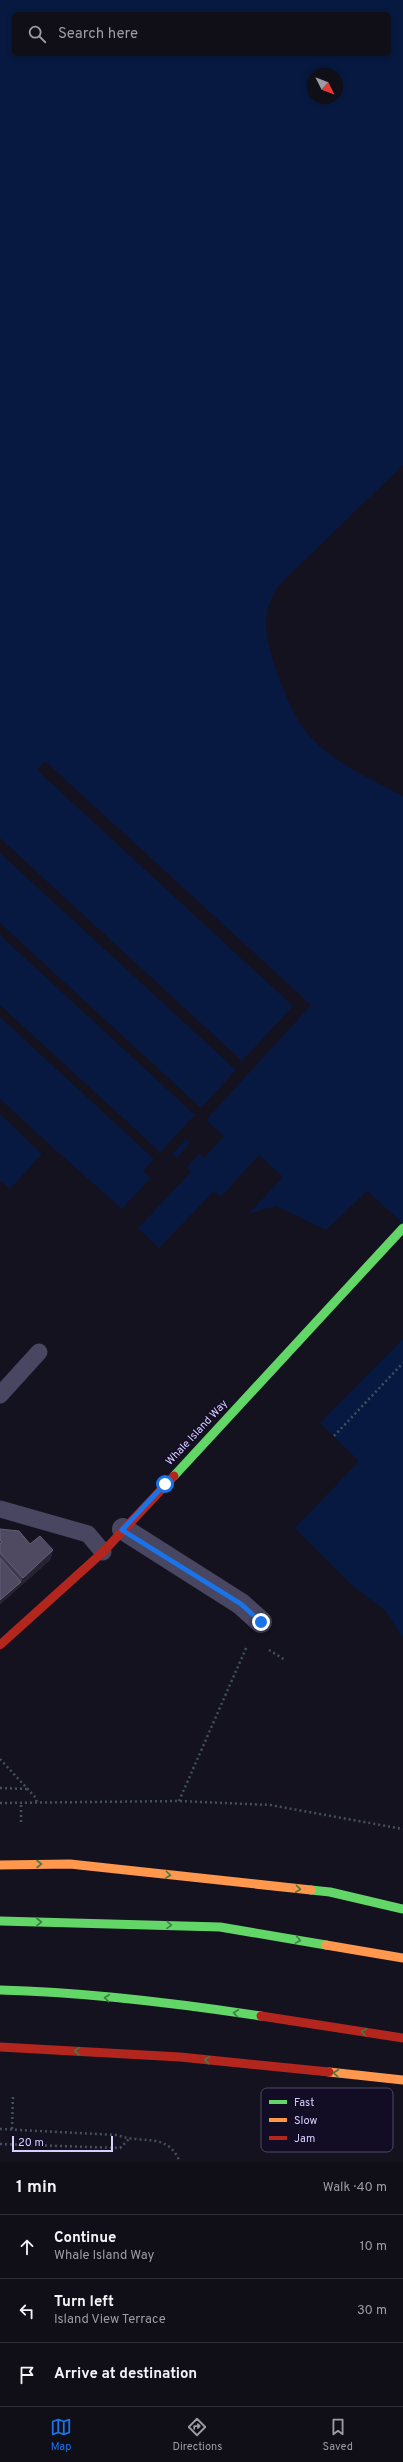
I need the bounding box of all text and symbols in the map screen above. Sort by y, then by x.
search box [12,12,391,56]
icon: search [26,23,48,45]
text: Search here [58,25,138,44]
north arrow [307,68,343,104]
street label: Whale Island Way [163,1397,231,1469]
route start [156,1475,174,1493]
route end [252,1613,270,1631]
one-way arrow [36,1860,42,1868]
one-way arrow [165,1870,171,1879]
one-way arrow [295,1884,301,1893]
one-way arrow [36,1917,42,1926]
one-way arrow [166,1921,172,1929]
one-way arrow [295,1935,301,1944]
one-way arrow [104,1993,110,2002]
one-way arrow [233,2009,239,2018]
one-way arrow [361,2028,368,2037]
one-way arrow [74,2047,80,2056]
one-way arrow [204,2056,210,2065]
one-way arrow [333,2068,339,2077]
legend [261,2088,393,2152]
text: Fast [294,2096,314,2110]
text: Slow [294,2114,317,2128]
text: Jam [294,2132,315,2146]
scale bar [12,2134,113,2153]
text: 20 m [18,2136,44,2150]
text: 1 min [16,2177,57,2199]
text: Walk · 40 m [323,2180,387,2196]
text: Continue [54,2229,116,2248]
icon: ahead [16,2236,38,2258]
text: 10 m [360,2239,387,2255]
text: Whale Island Way [54,2248,154,2264]
text: Turn left [54,2293,114,2312]
icon: left [16,2300,38,2322]
text: 30 m [357,2303,387,2319]
text: Island View Terrace [54,2312,166,2328]
icon: arrive [16,2364,38,2386]
text: Arrive at destination [54,2365,197,2384]
tab: Map [50,2416,72,2454]
tab: Directions [172,2416,222,2454]
tab: Saved [323,2416,353,2454]

